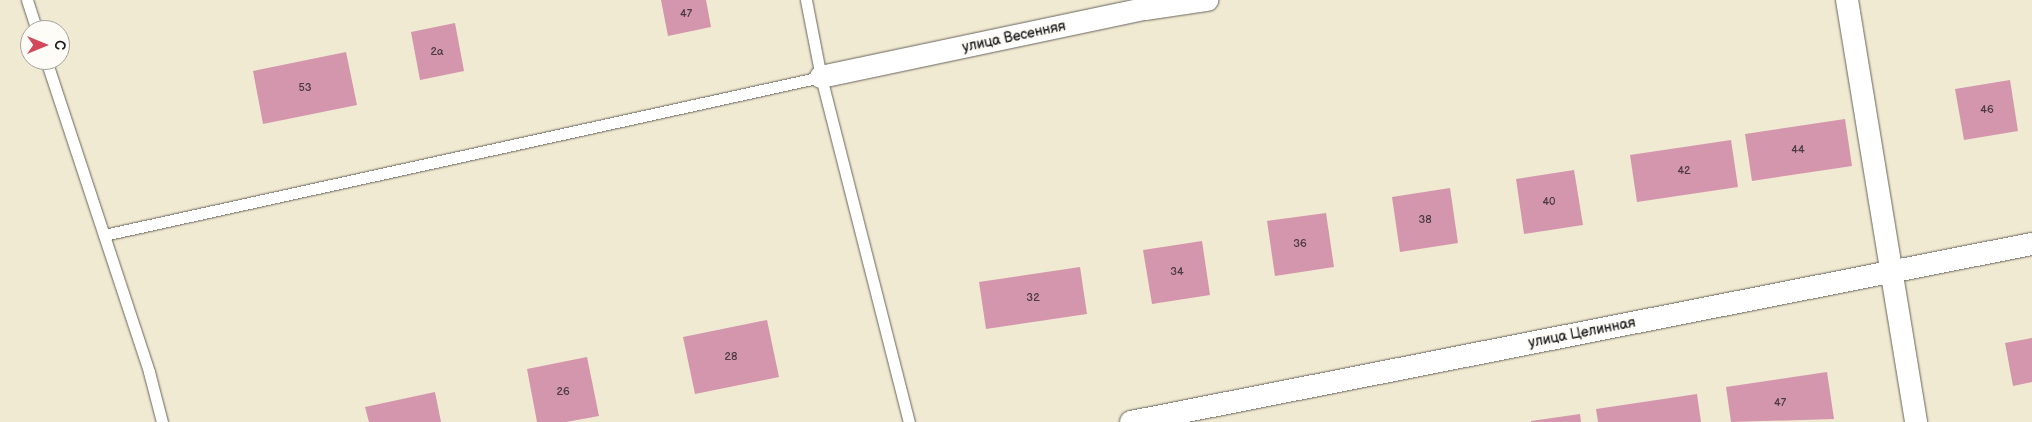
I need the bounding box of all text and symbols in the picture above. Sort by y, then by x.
house number: 47 [680,7,692,21]
street label: улица Весенняя [961,18,1067,56]
north arrow [20,20,70,70]
text: С [51,40,68,50]
house number: 2а [431,45,443,59]
house number: 53 [298,81,312,95]
house number: 46 [1980,103,1994,117]
house number: 44 [1791,143,1805,157]
house number: 42 [1677,164,1691,178]
house number: 40 [1542,195,1556,209]
house number: 38 [1418,213,1432,227]
house number: 36 [1293,237,1307,251]
house number: 34 [1170,265,1184,279]
house number: 32 [1026,291,1040,305]
street label: улица Целинная [1527,314,1637,352]
house number: 28 [725,350,737,364]
house number: 26 [556,385,570,399]
house number: 47 [1774,396,1786,410]

